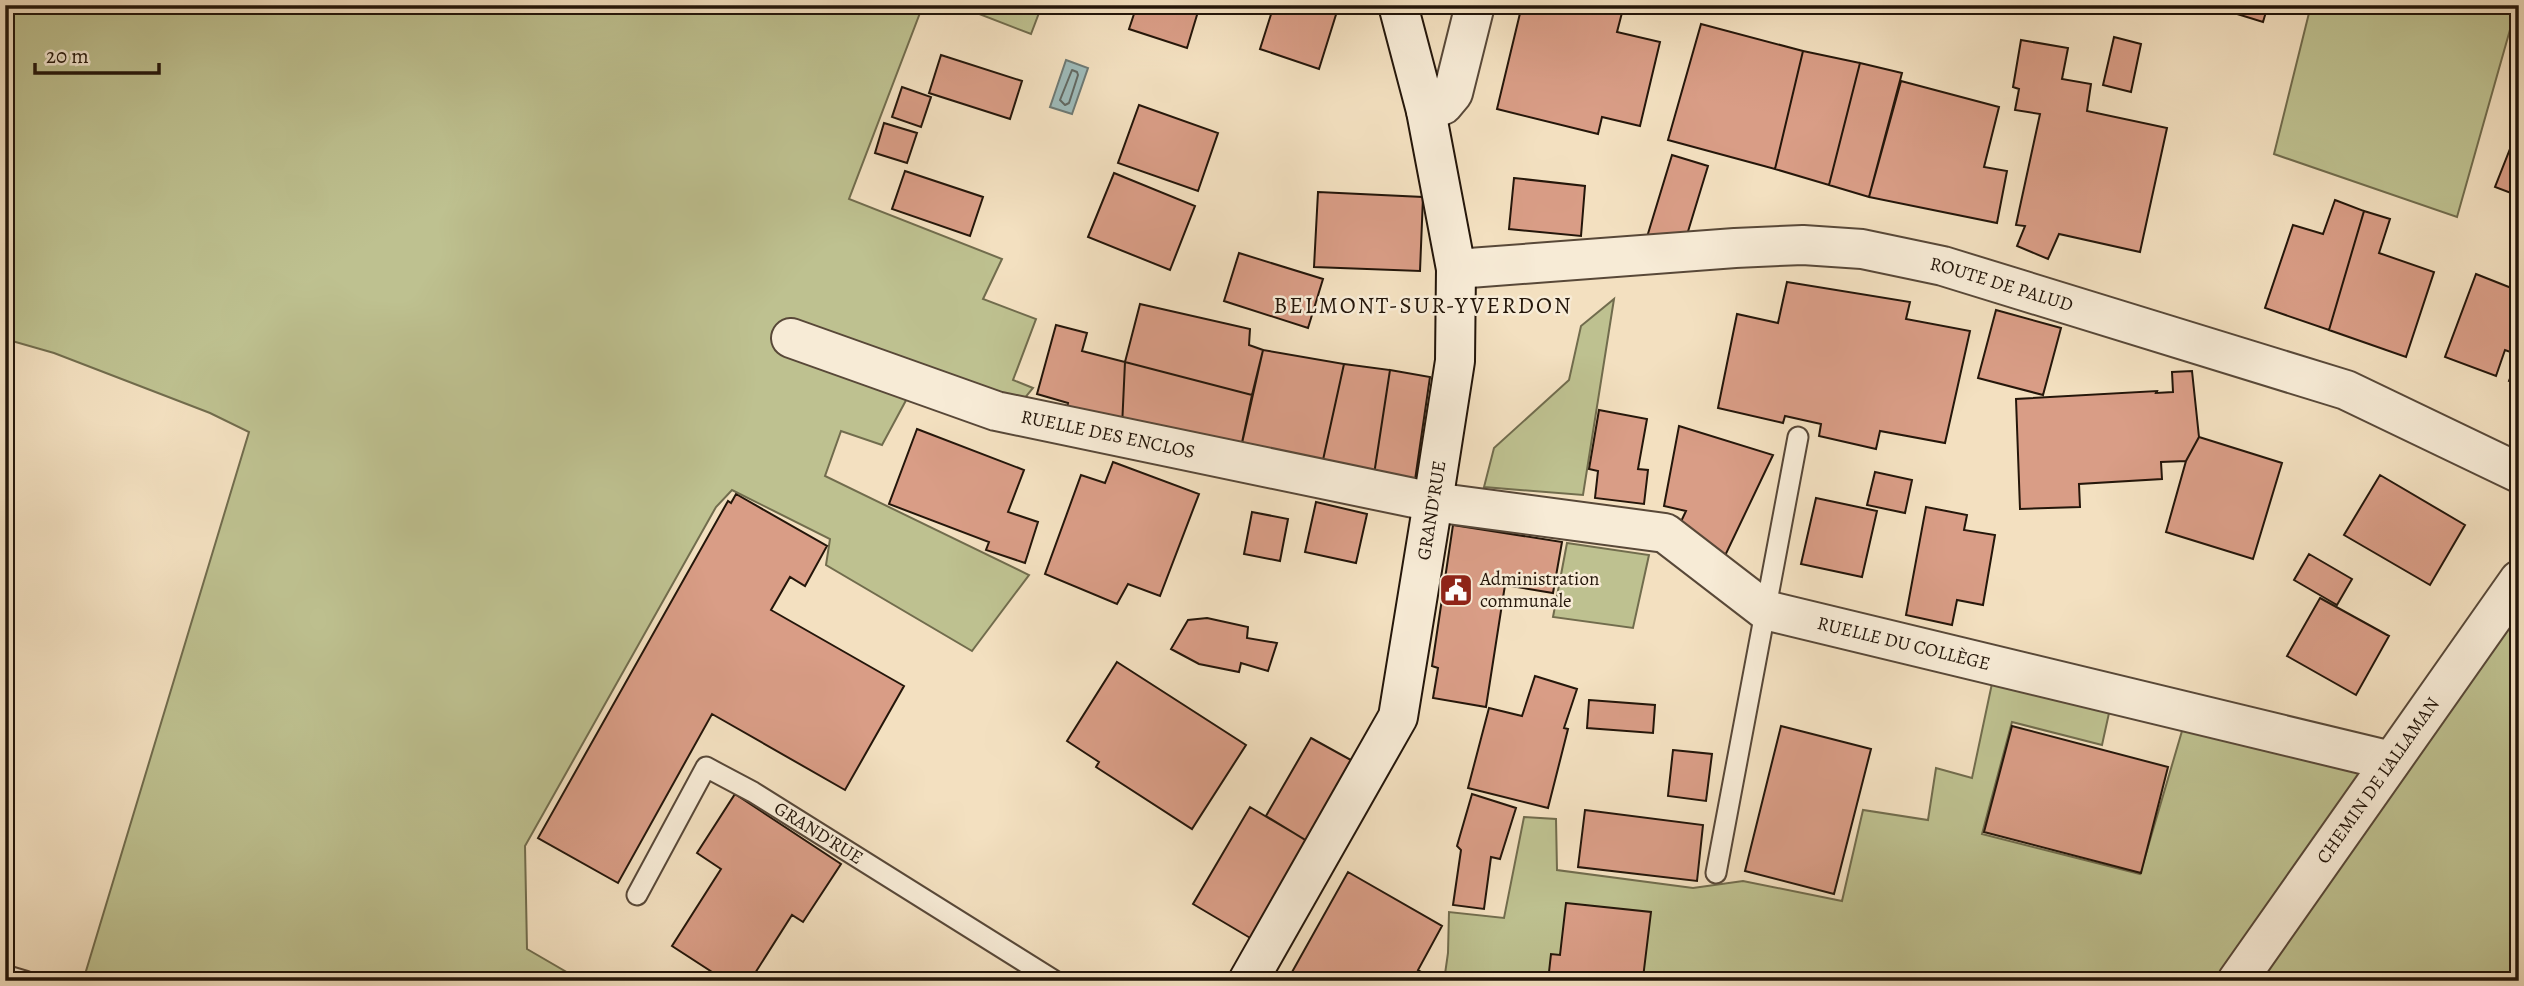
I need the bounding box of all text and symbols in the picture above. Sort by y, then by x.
scale bar [35,32,159,76]
text: 20 m [46,42,89,70]
street label: ROUTE DE PALUD [1928,251,2076,318]
district label: BELMONT-SUR-YVERDON [1274,290,1572,321]
street label: RUELLE DES ENCLOS [1019,404,1197,465]
street label: GRAND'RUE [1411,459,1452,562]
place label: Administration communale [1479,566,1599,614]
public building icon: Administration communale [1437,571,1475,609]
street label: RUELLE DU COLLÈGE [1815,610,1993,677]
street label: CHEMIN DE L'ALLAMAN [2310,692,2446,869]
street label: GRAND'RUE [769,795,868,871]

